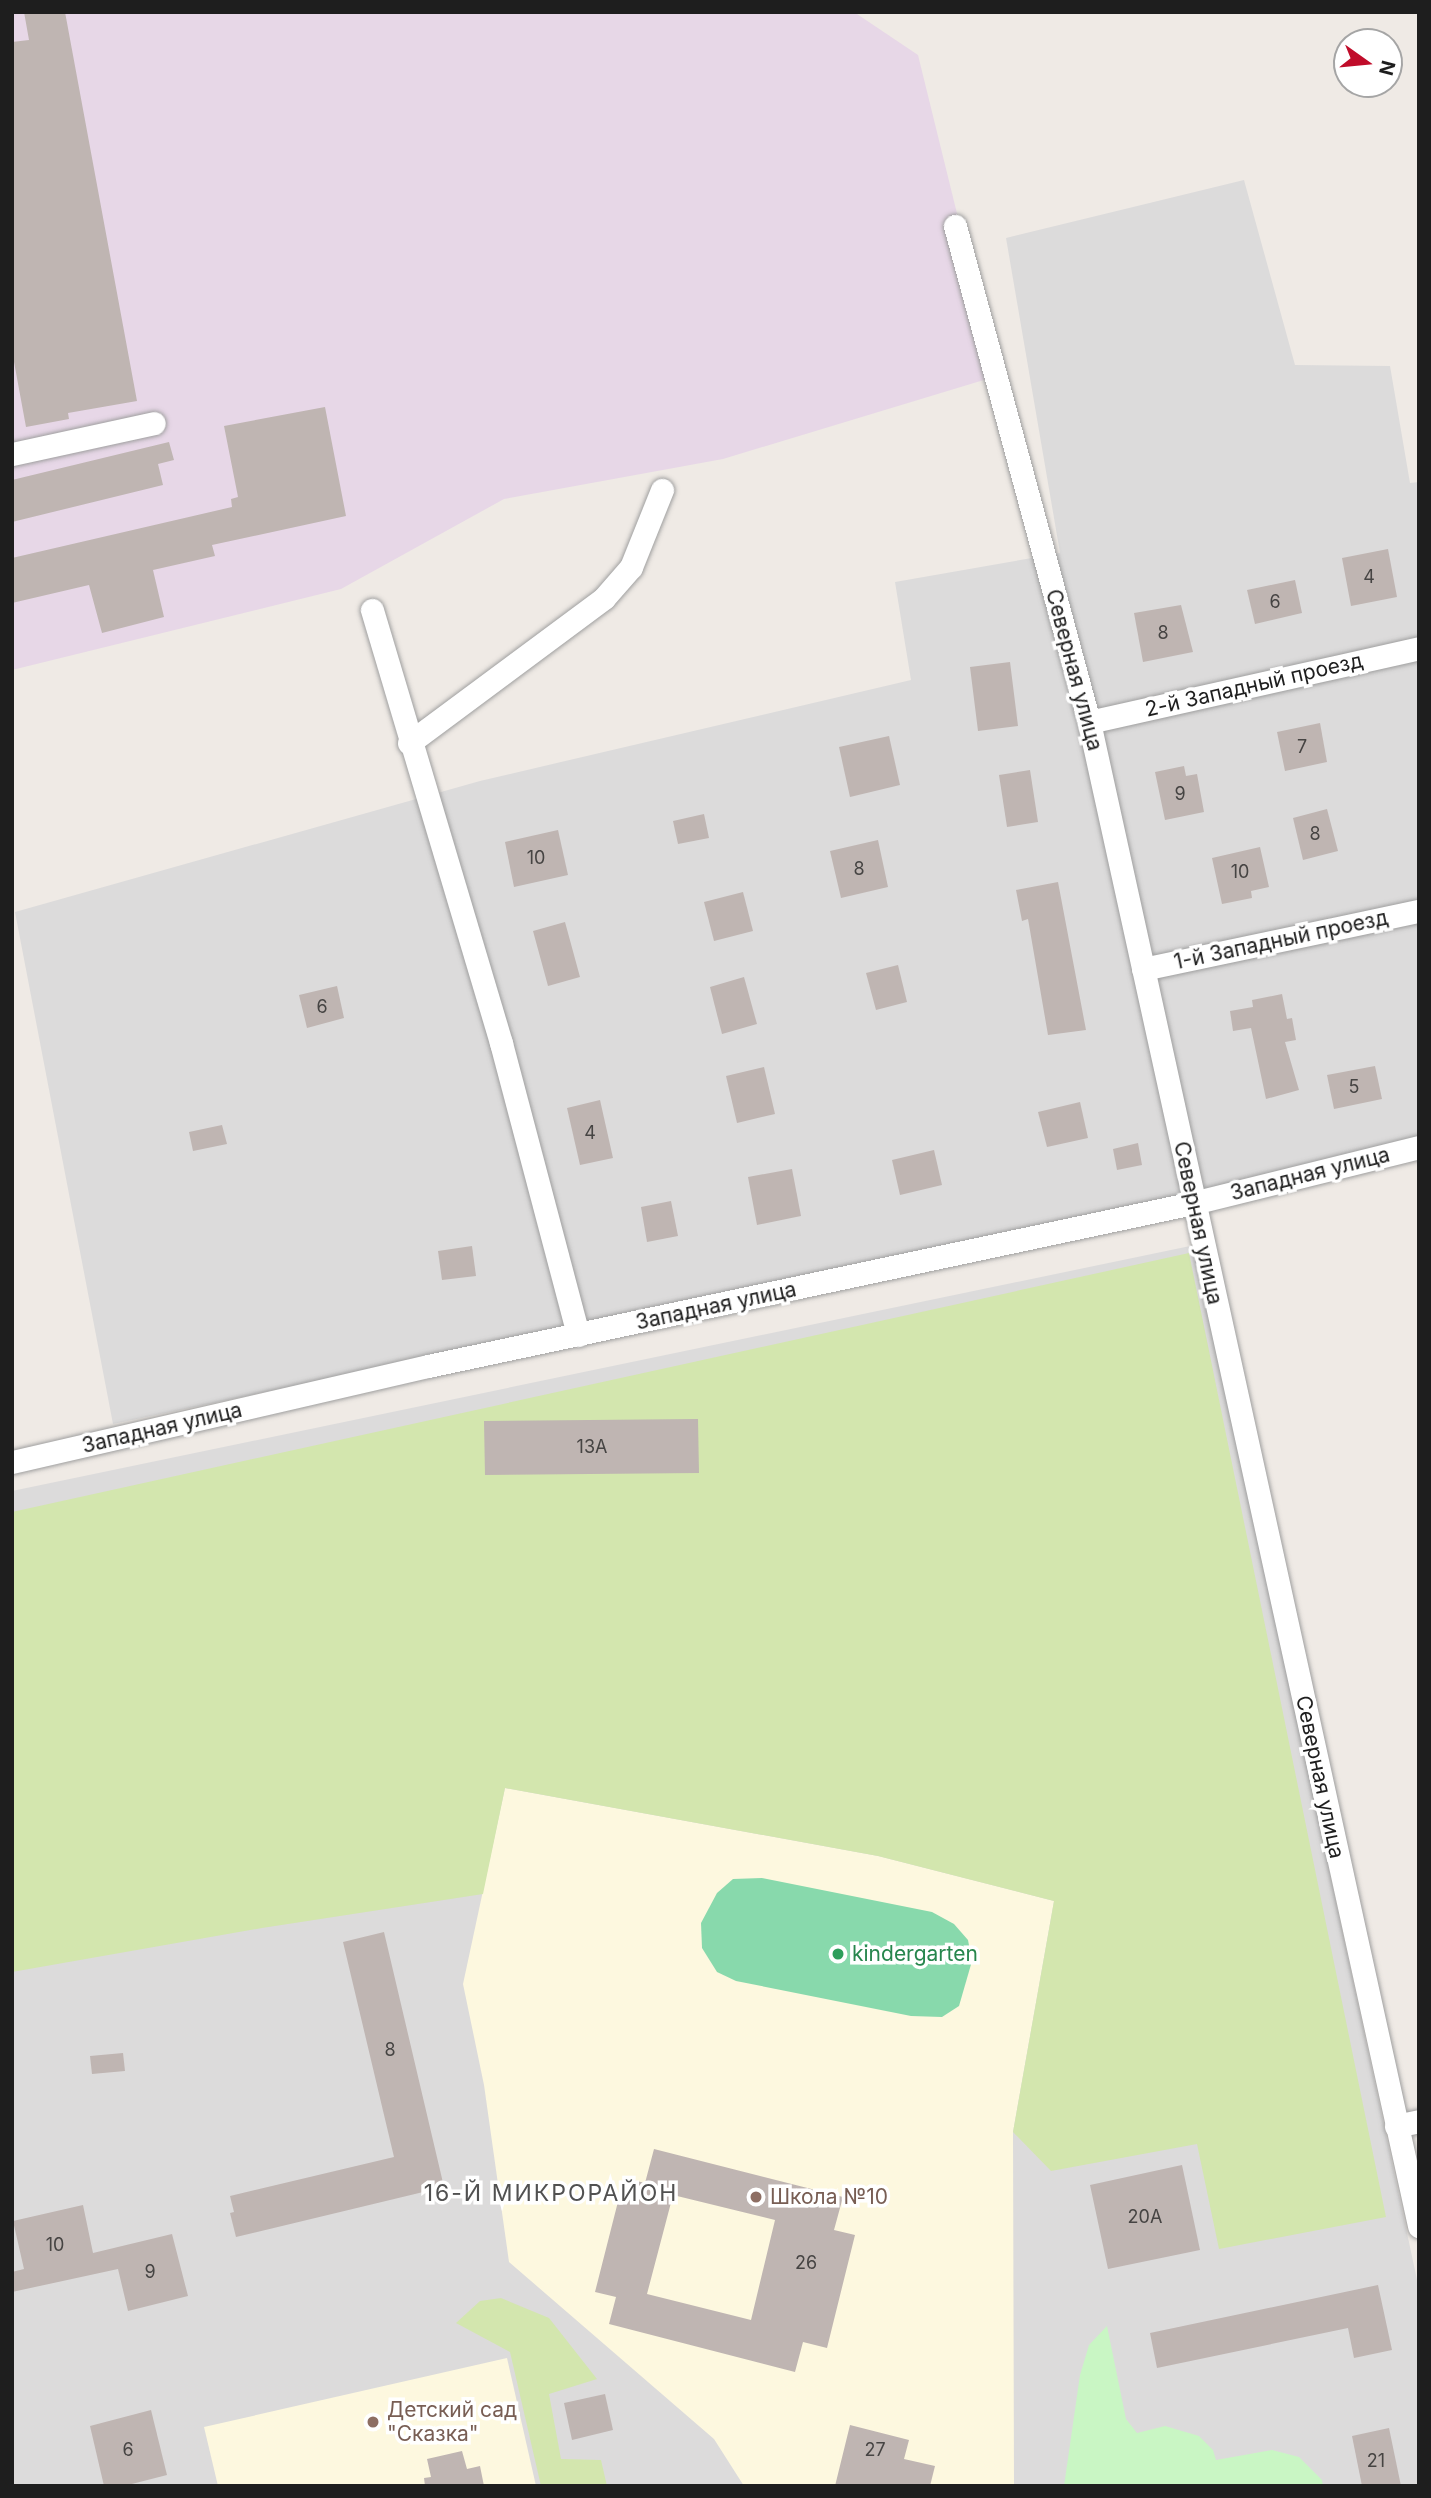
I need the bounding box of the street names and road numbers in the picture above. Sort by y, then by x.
street label: Северная улица [1040,587,1108,753]
street label: 2-й Западный проезд [1143,648,1365,722]
street label: 1-й Западный проезд [1172,905,1390,975]
street label: Северная улица [1168,1139,1228,1307]
street label: Западная улица [1228,1142,1392,1206]
street label: Западная улица [633,1277,799,1335]
street label: Западная улица [80,1397,244,1459]
street label: Северная улица [1290,1693,1350,1861]

